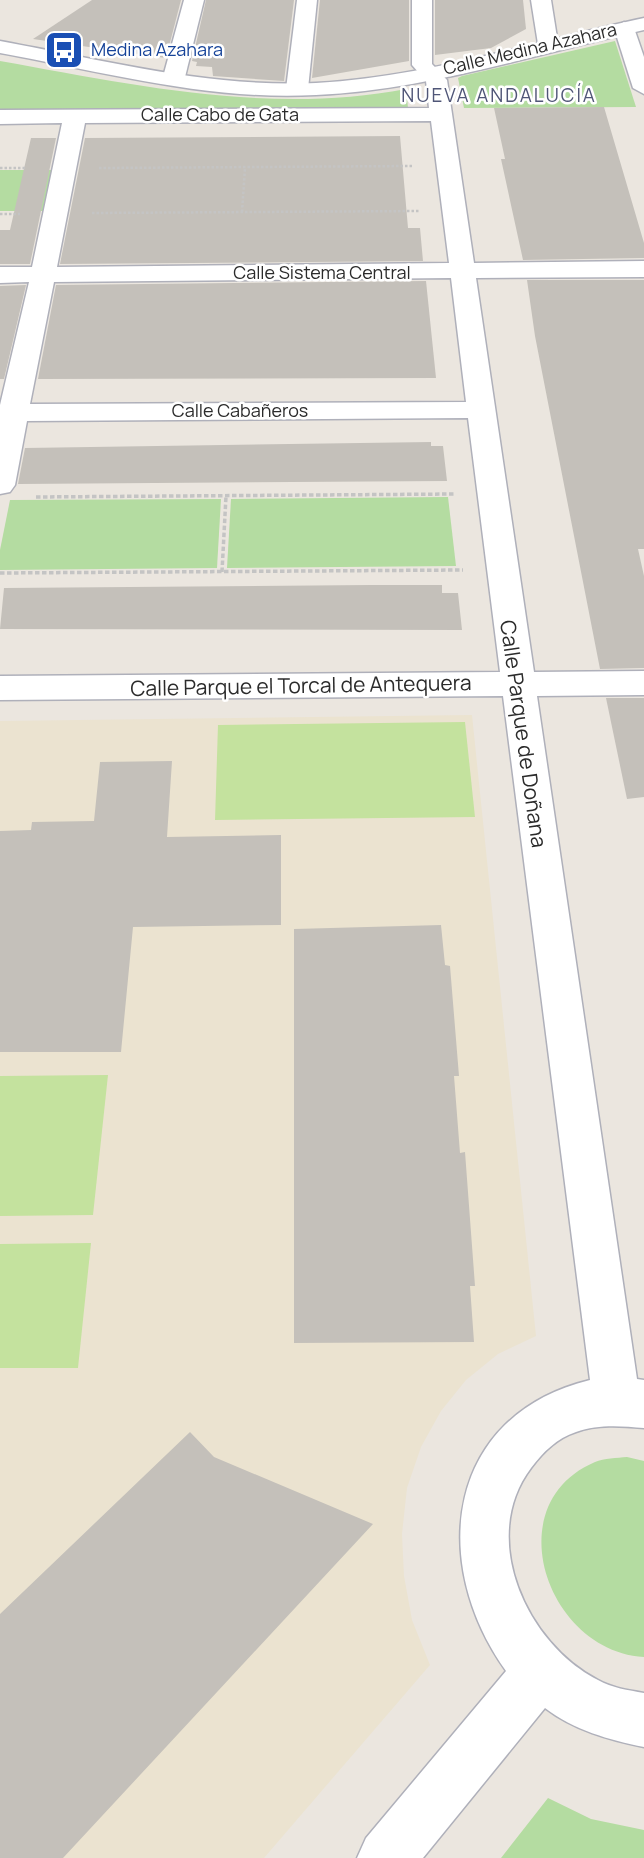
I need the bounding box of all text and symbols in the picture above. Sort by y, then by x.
street label: Calle Medina Azahara [441,16,619,80]
bus stop icon: Medina Azahara [43,29,85,71]
place label: Medina Azahara [91,37,223,61]
district label: NUEVA ANDALUCÍA [401,82,597,108]
street label: Calle Cabo de Gata [141,102,299,126]
street label: Calle Sistema Central [233,260,411,284]
street label: Calle Cabañeros [172,398,308,422]
street label: Calle Parque de Doñana [494,618,554,849]
street label: Calle Parque el Torcal de Antequera [130,668,472,702]

